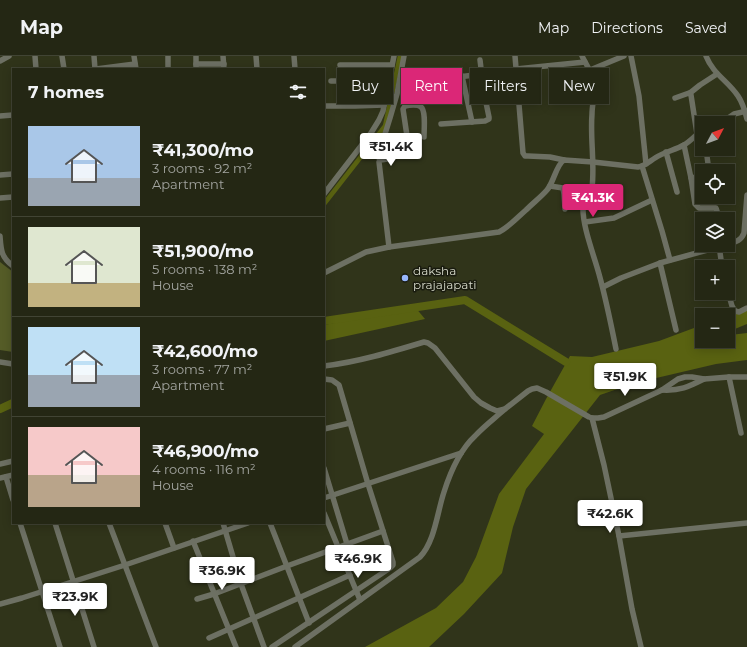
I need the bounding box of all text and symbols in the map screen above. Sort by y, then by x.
text: Map [20,16,63,39]
text: Map [538,19,569,37]
text: Directions [591,19,663,37]
text: Saved [685,19,727,37]
chip: Buy [337,68,393,104]
chip: Rent [401,68,462,104]
chip: Filters [470,68,541,104]
chip: New [549,68,609,104]
icon: filters [287,81,309,103]
text: 7 homes [28,82,104,102]
north arrow [695,116,735,156]
map controls [695,116,735,348]
pin: ₹51.4K [358,133,424,167]
text: ₹51.4K [369,138,413,154]
text: ₹41,300/mo [152,140,254,160]
icon: home [60,142,108,190]
text: 3 rooms · 92 m² [152,160,252,176]
button: locate [695,164,735,204]
text: Apartment [152,176,224,192]
pin: ₹41.3K [560,184,626,218]
text: ₹41.3K [571,189,615,205]
button: layers [695,212,735,252]
text: ₹51,900/mo [152,241,254,261]
icon: home [60,243,108,291]
button: + [695,260,735,300]
text: 5 rooms · 138 m² [152,261,257,277]
place label: daksha prajajapati [413,263,477,292]
marker: daksha prajajapati [400,273,410,283]
text: House [152,277,194,293]
button: − [695,308,735,348]
text: ₹42,600/mo [152,341,258,361]
icon: home [60,343,108,391]
text: 3 rooms · 77 m² [152,361,252,377]
pin: ₹51.9K [592,363,658,397]
text: ₹51.9K [603,368,647,384]
text: Apartment [152,377,224,393]
text: ₹46,900/mo [152,441,259,461]
icon: home [60,443,108,491]
text: 4 rooms · 116 m² [152,461,256,477]
text: House [152,477,194,493]
pin: ₹42.6K [577,500,643,534]
text: ₹42.6K [587,505,633,521]
pin: ₹46.9K [325,545,391,579]
text: ₹46.9K [334,550,382,566]
pin: ₹36.9K [189,557,255,591]
text: ₹36.9K [199,562,245,578]
pin: ₹23.9K [42,583,108,617]
text: ₹23.9K [52,588,98,604]

